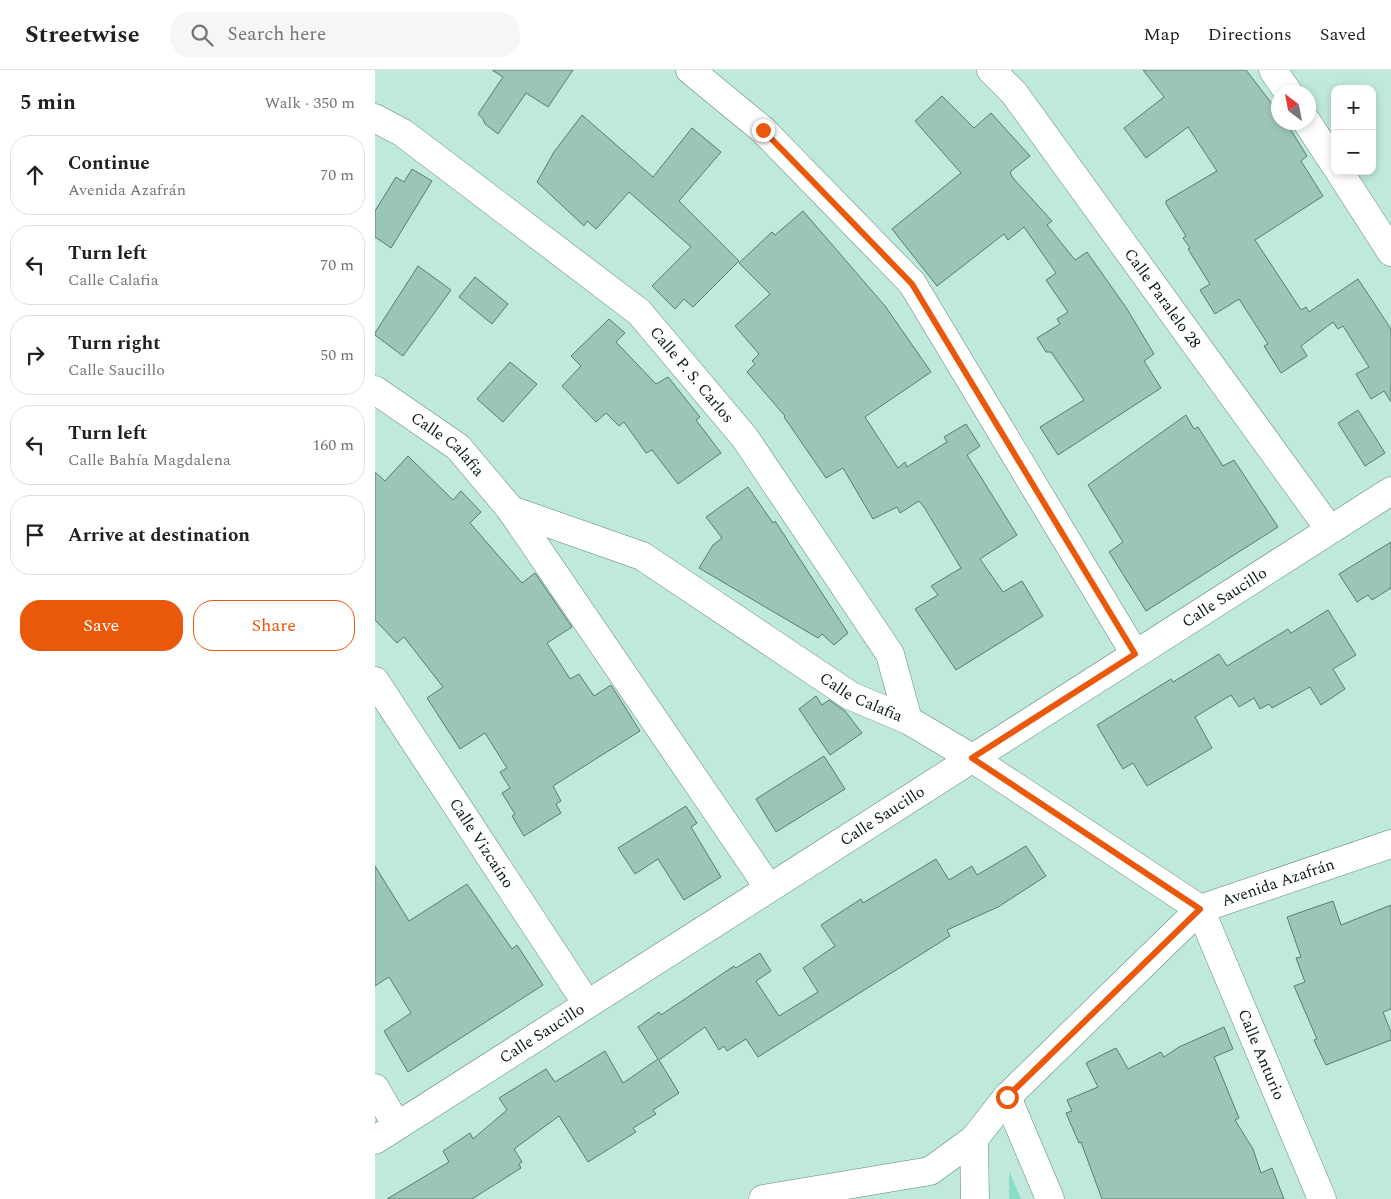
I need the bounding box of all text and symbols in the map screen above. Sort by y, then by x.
search box [170,12,520,57]
text: Streetwise [25,17,140,53]
text: Search here [228,20,326,49]
icon: search [188,21,216,49]
text: Map [1144,21,1180,48]
text: Directions [1208,21,1292,48]
text: Saved [1320,21,1366,48]
north arrow [1271,85,1316,130]
map controls [1331,85,1376,175]
button: + [1331,85,1376,130]
text: 5 min [20,87,76,119]
text: Walk · 350 m [264,91,355,115]
route end [752,119,775,142]
button: − [1331,130,1376,175]
text: Continue [68,149,150,178]
icon: ahead [21,161,49,189]
text: 70 m [320,163,354,187]
text: Avenida Azafrán [68,178,186,202]
text: Turn left [68,239,147,268]
street label: Calle Paralelo 28 [1118,243,1207,353]
icon: left [21,251,49,279]
text: 70 m [320,253,354,277]
text: Calle Calafia [68,268,159,292]
street label: Calle P. S. Carlos [644,321,740,428]
text: Turn right [68,329,161,358]
icon: right [21,341,49,369]
text: 50 m [320,343,354,367]
text: Calle Saucillo [68,358,165,382]
street label: Calle Calafia [406,406,490,482]
text: Turn left [68,419,147,448]
icon: left [21,431,49,459]
text: 160 m [312,433,354,457]
text: Calle Bahía Magdalena [68,448,231,472]
icon: arrive [21,521,49,549]
text: Arrive at destination [68,521,250,550]
street label: Calle Saucillo [1177,561,1272,634]
button: Save [20,600,183,651]
button: Share [193,600,355,651]
street label: Calle Calafia [815,666,906,728]
street label: Calle Saucillo [835,780,930,852]
street label: Calle Vizcaíno [443,793,520,893]
street label: Avenida Azafrán [1218,852,1338,913]
street label: Calle Saucillo [495,997,589,1070]
street label: Calle Anturio [1231,1005,1291,1104]
route start [996,1086,1019,1109]

